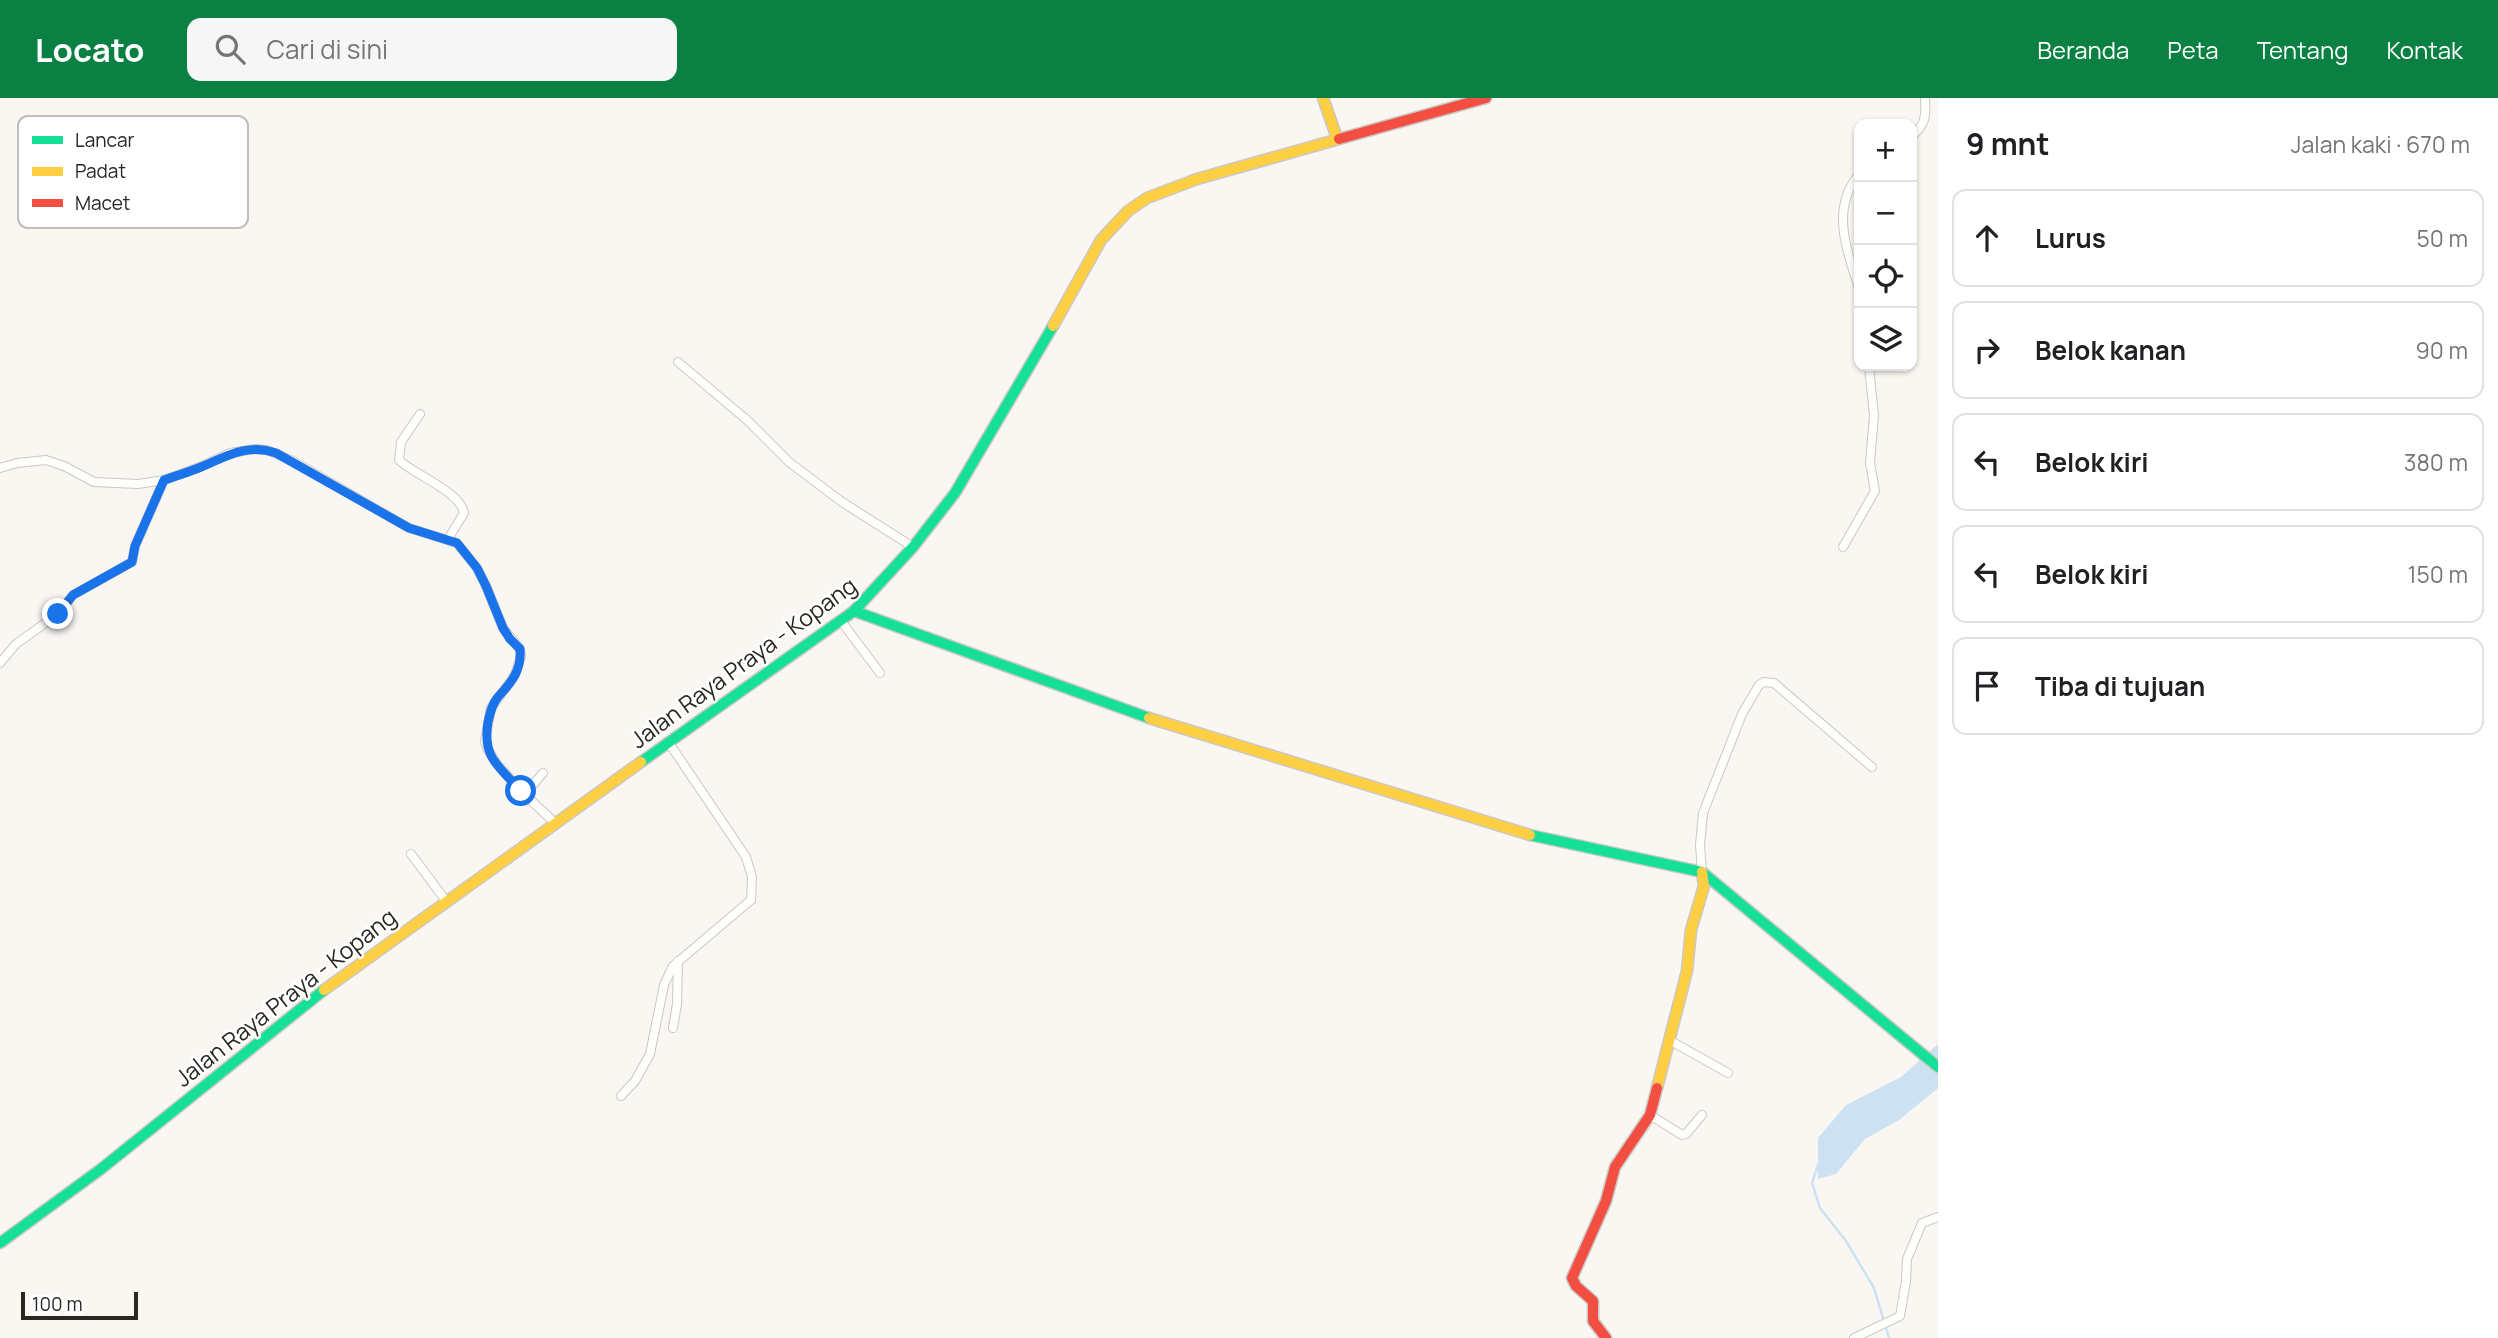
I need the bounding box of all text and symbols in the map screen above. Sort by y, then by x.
search box [187,18,677,81]
text: Locato [35,27,145,72]
icon: search [211,30,249,68]
text: Cari di sini [267,31,388,67]
text: Beranda [2037,33,2129,66]
text: Peta [2167,33,2219,66]
text: Tentang [2257,33,2348,66]
text: Kontak [2386,33,2463,66]
legend [18,116,248,228]
map controls [1854,119,1917,371]
button: + [1854,119,1917,182]
text: 9 mnt [1966,123,2049,164]
text: Lancar [75,127,134,153]
text: Jalan kaki · 670 m [2291,128,2470,160]
text: Padat [75,158,126,184]
button: − [1854,182,1917,245]
text: Macet [75,190,130,216]
icon: ahead [1968,219,2006,257]
text: Lurus [2035,220,2106,256]
text: 50 m [2417,222,2468,254]
button: locate [1854,245,1917,308]
button: layers [1854,308,1917,371]
icon: right [1968,331,2006,369]
text: Belok kanan [2035,332,2186,368]
text: 90 m [2416,334,2468,366]
icon: left [1968,443,2006,481]
text: Belok kiri [2035,444,2149,480]
text: 380 m [2404,446,2468,478]
icon: left [1968,555,2006,593]
text: Belok kiri [2035,556,2149,592]
text: 150 m [2408,558,2468,590]
street label: Jalan Raya Praya - Kopang [623,569,863,755]
route end [42,598,73,629]
icon: arrive [1968,667,2006,705]
text: Tiba di tujuan [2035,668,2205,704]
route start [505,775,536,806]
street label: Jalan Raya Praya - Kopang [168,900,402,1094]
scale bar [21,1289,138,1321]
text: 100 m [32,1291,83,1317]

